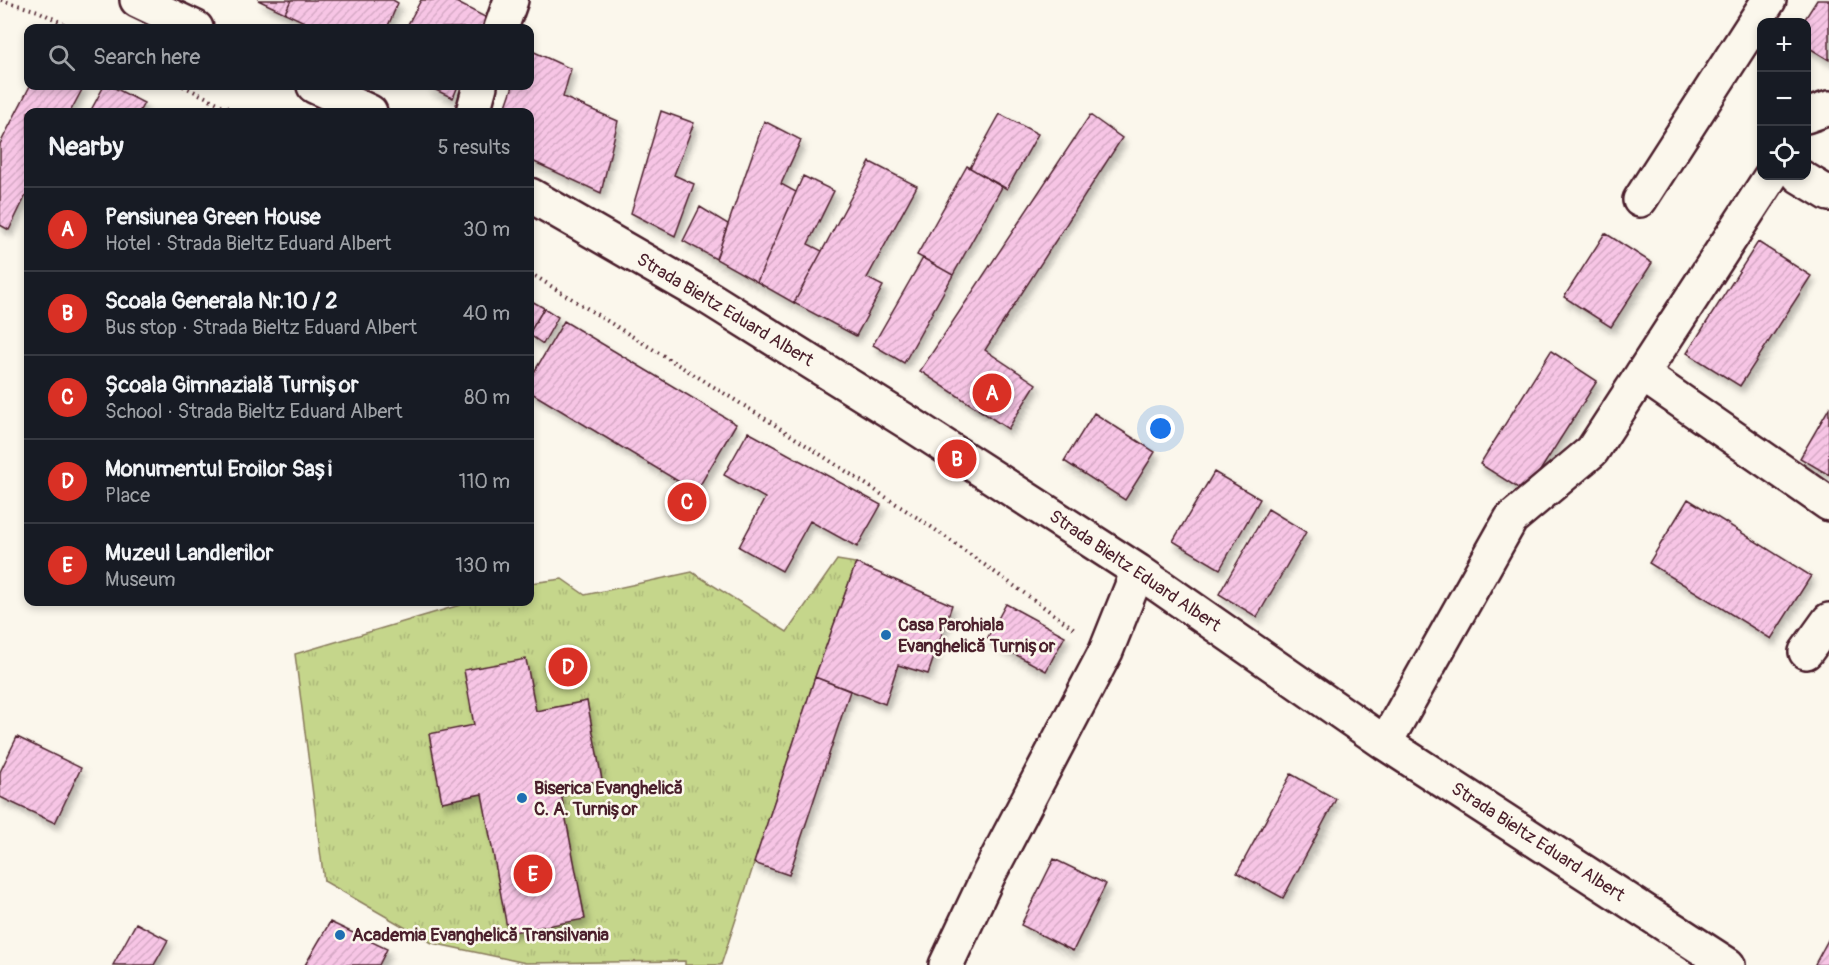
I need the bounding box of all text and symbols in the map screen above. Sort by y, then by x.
map controls [1757,18,1811,180]
button: + [1757,18,1811,72]
search box [24,24,534,90]
icon: search [45,41,78,74]
text: Search here [93,43,200,71]
button: − [1757,72,1811,126]
button: locate [1757,126,1811,180]
text: Nearby [48,131,124,163]
text: 5 results [438,135,510,160]
text: Pensiunea Green House [105,203,321,231]
text: A [61,217,74,242]
text: 30 m [463,217,510,242]
text: Hotel · Strada Bieltz Eduard Albert [105,231,391,256]
street label: Strada Bieltz Eduard Albert [632,248,818,372]
text: Scoala Generala Nr.10 / 2 [105,287,338,315]
text: B [62,301,73,326]
text: 40 m [463,301,510,326]
text: Bus stop · Strada Bieltz Eduard Albert [105,315,417,340]
pin: A [972,370,1012,416]
text: Școala Gimnazială Turnișor [105,371,359,399]
text: C [61,385,74,410]
text: 80 m [464,385,510,410]
text: School · Strada Bieltz Eduard Albert [105,399,403,424]
your location [1146,414,1175,443]
pin: B [938,436,976,482]
text: Monumentul Eroilor Sași [105,455,332,483]
text: D [61,469,74,494]
text: 110 m [459,469,510,494]
pin: C [668,480,706,524]
text: Place [105,483,150,508]
street label: Strada Bieltz Eduard Albert [1045,505,1226,638]
text: Muzeul Landlerilor [105,539,273,567]
text: E [62,553,73,578]
text: 130 m [455,553,510,578]
text: Museum [105,567,175,592]
place label: Casa Parohiala Evanghelică Turnișor [898,614,1056,658]
marker: Casa Parohiala Evanghelică Turnișor [879,628,893,642]
pin: D [548,644,588,690]
place label: Biserica Evanghelică C. A. Turnișor [534,777,683,821]
street label: Strada Bieltz Eduard Albert [1447,777,1630,907]
marker: Biserica Evanghelică C. A. Turnișor [515,791,529,805]
pin: E [514,852,552,896]
place label: Academia Evanghelică Transilvania [352,924,610,947]
marker: Academia Evanghelică Transilvania [333,928,347,942]

